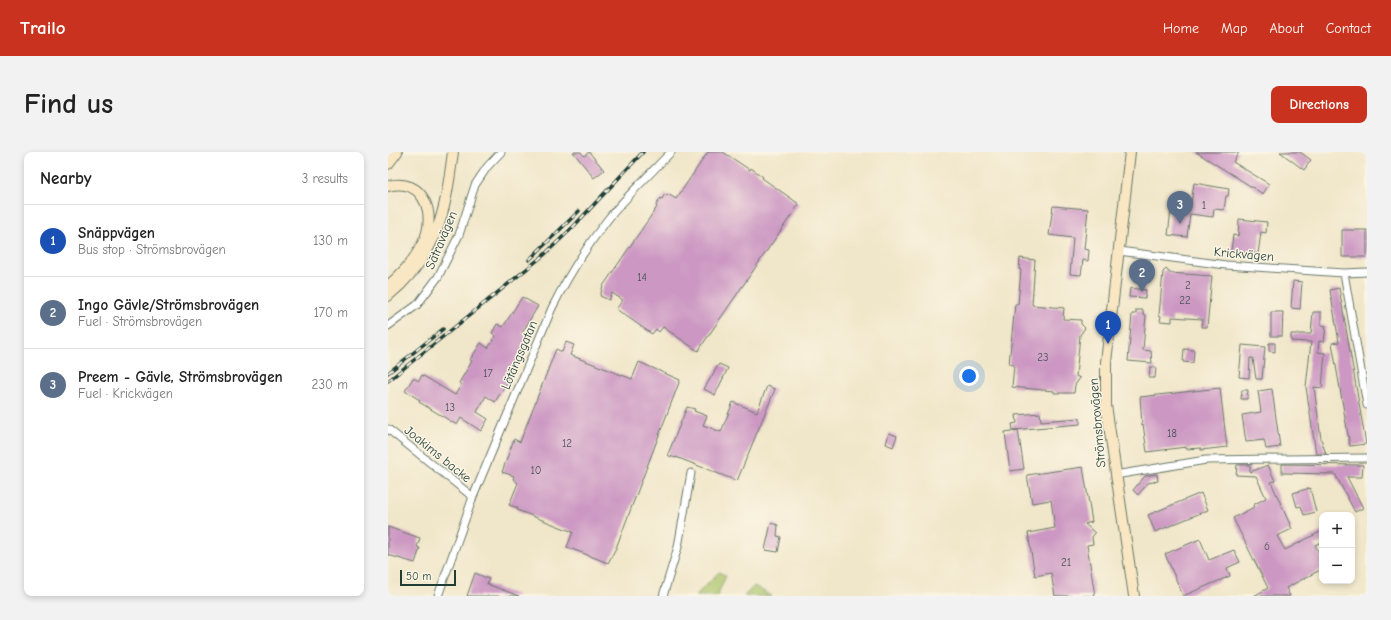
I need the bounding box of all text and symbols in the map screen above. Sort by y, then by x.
text: Trailo [20,17,66,39]
text: Home [1163,20,1199,37]
text: Map [1221,20,1247,37]
text: About [1269,20,1304,37]
text: Contact [1326,20,1371,37]
button: Directions [1271,86,1367,123]
text: Find us [24,88,113,120]
text: Nearby [40,169,91,188]
text: 3 results [302,171,348,186]
pin: 3 [1167,191,1193,224]
house number: 1 [1202,199,1206,212]
street label: Sätravägen [422,209,460,271]
text: Snäppvägen [78,224,155,242]
text: 1 [50,233,56,248]
text: 130 m [313,233,348,248]
text: Bus stop · Strömsbrovägen [78,242,226,257]
street label: Krickvägen [1213,244,1275,264]
pin: 2 [1129,259,1155,292]
house number: 14 [637,271,647,284]
house number: 2 [1185,279,1191,292]
house number: 22 [1179,294,1191,307]
text: Ingo Gävle/Strömsbrovägen [78,296,259,314]
text: 2 [50,305,56,320]
text: 170 m [314,305,348,320]
pin: 1 [1095,311,1121,344]
text: Fuel · Strömsbrovägen [78,314,202,329]
street label: Lötängsgatan [498,318,540,392]
house number: 23 [1037,351,1049,364]
your location [959,366,979,386]
house number: 17 [483,367,493,380]
text: Preem - Gävle, Strömsbrovägen [78,368,283,386]
text: 3 [50,377,56,392]
text: 230 m [312,377,348,392]
street label: Strömsbrovägen [1086,378,1108,468]
text: Fuel · Krickvägen [78,386,173,401]
house number: 13 [445,401,455,414]
street label: Joakims backe [402,422,475,486]
house number: 18 [1167,427,1177,440]
house number: 12 [562,437,572,450]
house number: 10 [530,464,542,477]
map controls [1319,512,1355,584]
button: + [1319,512,1355,548]
house number: 6 [1264,540,1270,553]
button: − [1319,548,1355,584]
house number: 21 [1061,556,1071,569]
scale bar [400,568,456,587]
text: 50 m [406,570,431,583]

